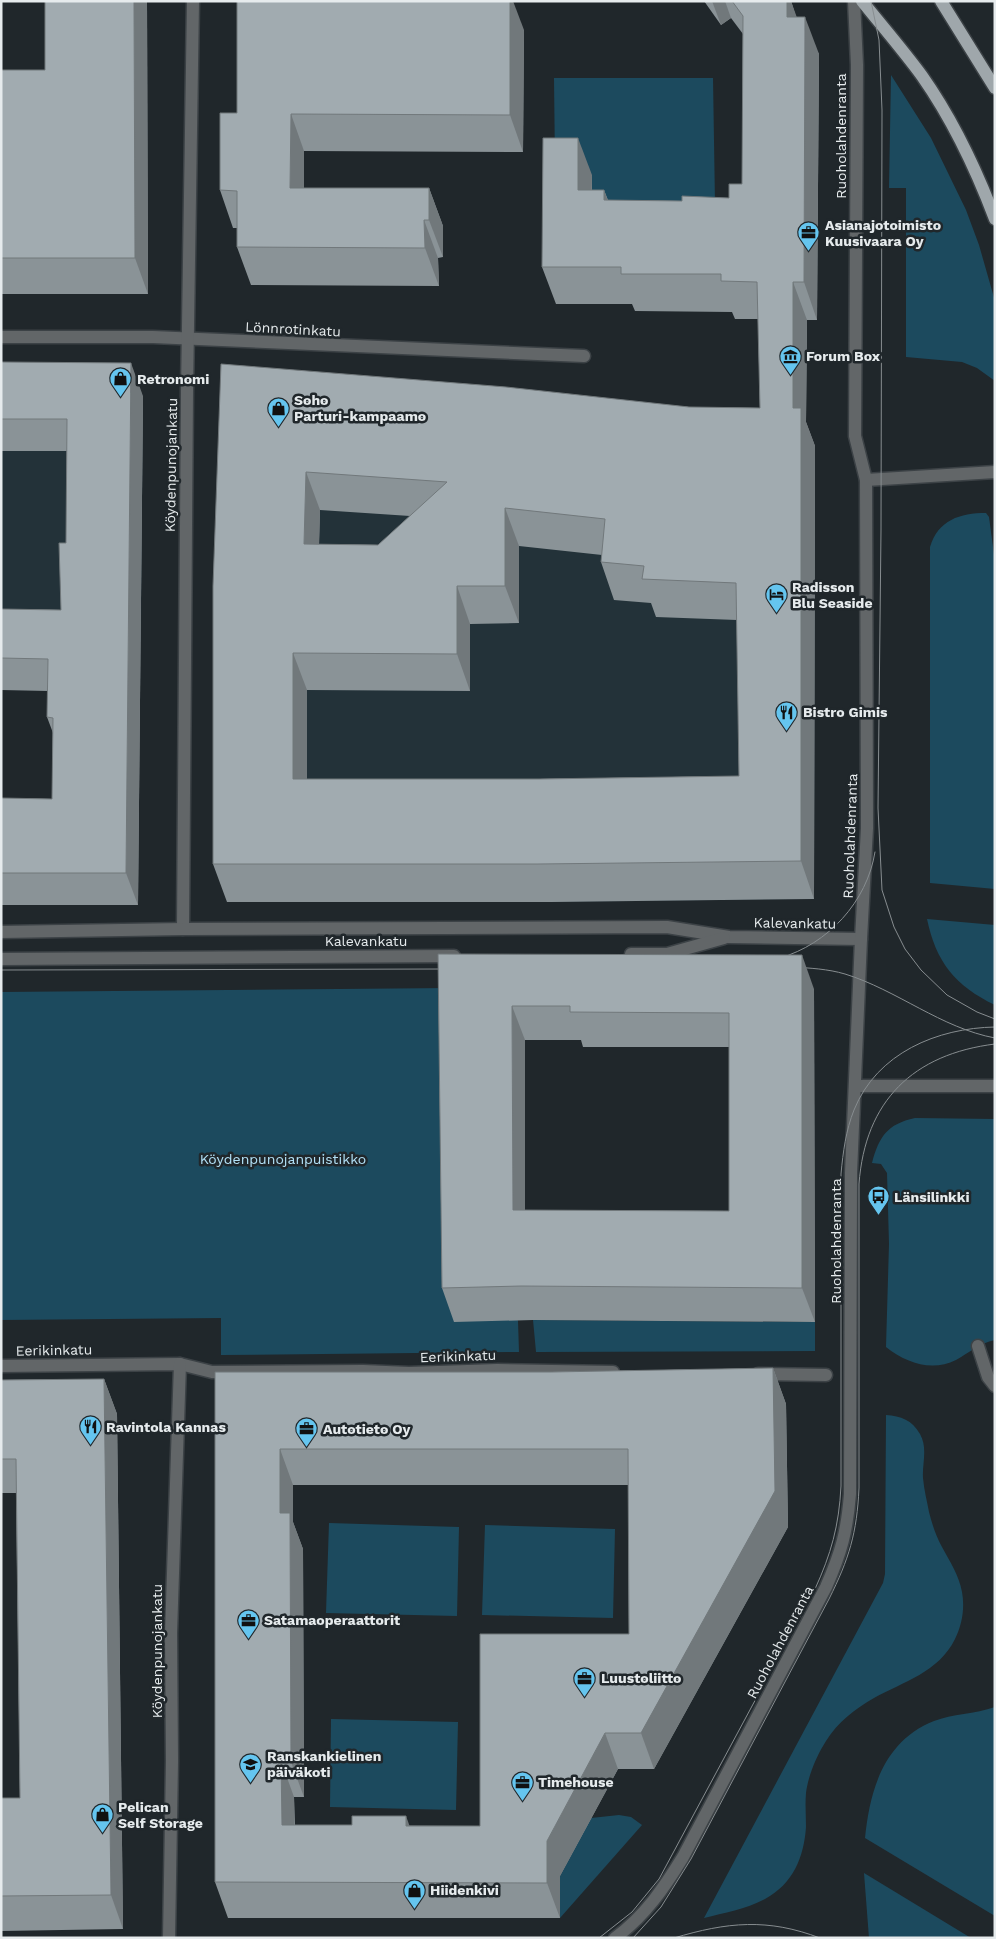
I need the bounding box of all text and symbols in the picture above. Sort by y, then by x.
street label: Ruoholahdenranta [833,73,849,199]
place label: Asianajotoimisto Kuusivaara Oy [825,217,941,249]
office icon: Asianajotoimisto Kuusivaara Oy [797,221,821,252]
street label: Lönnrotinkatu [245,319,341,339]
museum icon: Forum Box [778,344,802,375]
place label: Forum Box [806,348,881,364]
shop icon: Retronomi [109,367,133,398]
place label: Retronomi [137,371,209,387]
place label: Soho Parturi-kampaamo [294,392,426,424]
shop icon: Soho Parturi-kampaamo [266,396,290,427]
street label: Köydenpunojankatu [162,398,180,532]
place label: Radisson Blu Seaside [792,579,873,611]
hotel icon: Radisson Blu Seaside [764,583,788,614]
restaurant icon: Bistro Gimis [775,700,799,731]
place label: Bistro Gimis [803,704,888,720]
street label: Ruoholahdenranta [840,773,860,899]
street label: Kalevankatu [754,914,836,932]
street label: Kalevankatu [325,933,407,949]
park label: Köydenpunojanpuistikko [200,1151,366,1167]
street label: Ruoholahdenranta [828,1178,844,1304]
bus stop icon: Länsilinkki [866,1185,890,1216]
place label: Länsilinkki [894,1189,970,1205]
street label: Eerikinkatu [16,1341,92,1359]
street label: Eerikinkatu [420,1347,496,1365]
restaurant icon: Ravintola Kannas [78,1415,102,1446]
office icon: Autotieto Oy [295,1417,319,1448]
place label: Ravintola Kannas [106,1419,226,1435]
place label: Autotieto Oy [323,1421,411,1437]
street label: Ruoholahdenranta [743,1583,817,1701]
street label: Köydenpunojankatu [149,1584,165,1718]
office icon: Satamaoperaattorit [236,1608,260,1639]
place label: Satamaoperaattorit [264,1612,400,1628]
office icon: Luustoliitto [573,1666,597,1697]
place label: Luustoliitto [601,1670,682,1686]
place label: Ranskankielinen päiväkoti [267,1748,381,1780]
school or university icon: Ranskankielinen päiväkoti [239,1752,263,1783]
office icon: Timehouse [510,1770,534,1801]
place label: Timehouse [538,1774,614,1790]
place label: Pelican Self Storage [118,1799,203,1831]
shop icon: Pelican Self Storage [90,1803,114,1834]
shop icon: Hiidenkivi [402,1878,426,1909]
place label: Hiidenkivi [430,1882,499,1898]

